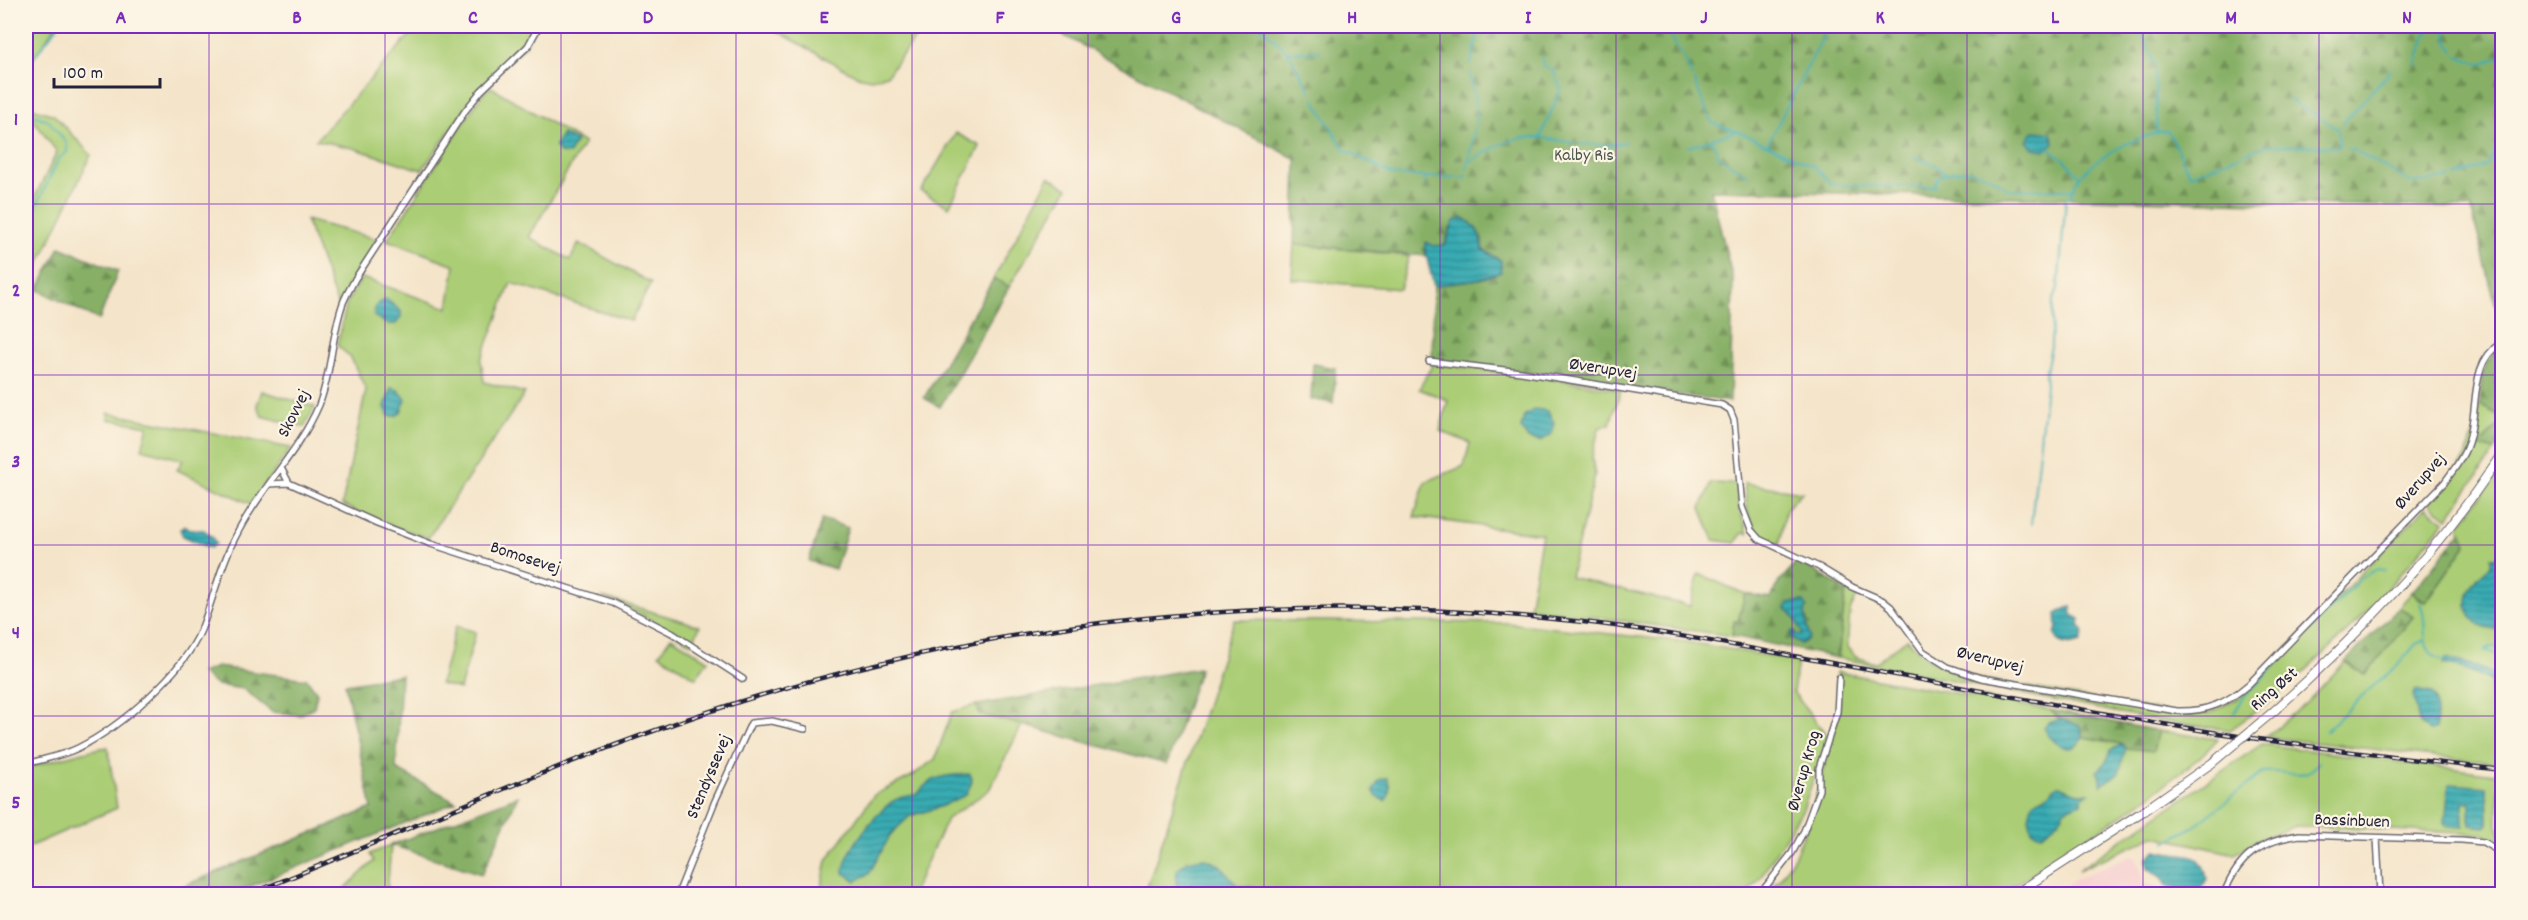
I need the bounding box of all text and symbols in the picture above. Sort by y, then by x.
text: A [116,5,127,33]
text: B [292,5,302,33]
text: C [468,5,478,33]
text: D [643,5,654,33]
text: E [819,5,829,33]
text: F [996,5,1006,33]
text: G [1171,5,1181,33]
text: H [1347,5,1357,33]
text: I [1525,5,1532,33]
text: J [1700,5,1708,33]
text: K [1875,5,1885,33]
text: L [2051,5,2060,33]
text: M [2225,5,2237,33]
text: N [2402,5,2412,33]
scale bar [54,51,160,89]
text: 100 m [63,62,103,87]
text: 1 [14,107,18,135]
park label: Kalby Ris [1554,144,1614,169]
text: 2 [12,278,20,306]
street label: Øverupvej [1567,352,1639,388]
street label: Skovvej [272,386,318,442]
street label: Øverupvej [2389,448,2453,516]
text: 3 [12,449,20,477]
street label: Bomosevej [487,536,563,582]
text: 4 [12,620,20,648]
street label: Øverupvej [1954,641,2026,681]
street label: Ring Øst [2246,662,2305,718]
street label: Øverup Krog [1782,728,1828,814]
street label: Stendyssevej [681,731,739,823]
text: 5 [11,790,21,818]
street label: Bassinbuen [2314,808,2390,836]

